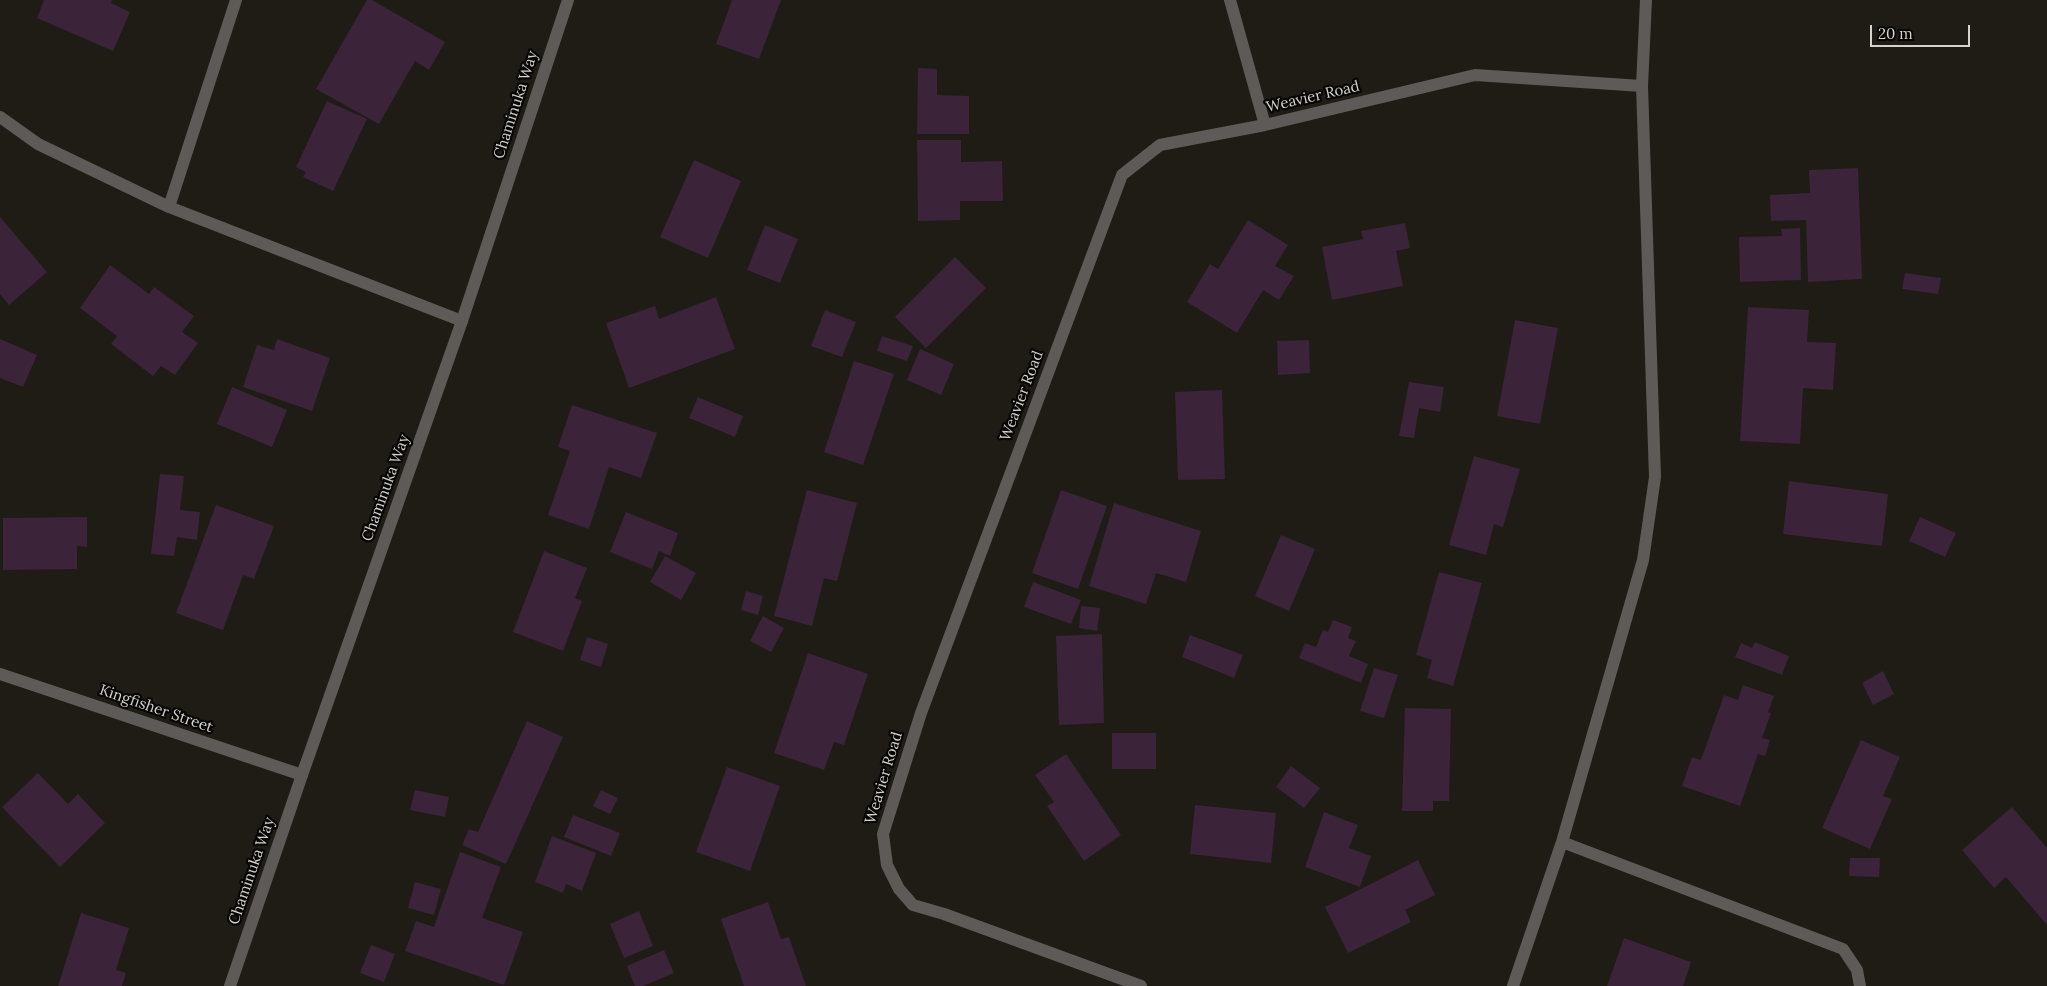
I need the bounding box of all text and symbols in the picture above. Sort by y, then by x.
scale bar [1872,15,1972,47]
text: 20 m [1878,24,1913,43]
street label: Chaminuka Way [490,49,542,161]
street label: Weavier Road [1265,78,1361,116]
street label: Weavier Road [997,348,1047,444]
street label: Chaminuka Way [358,432,414,544]
street label: Kingfisher Street [97,681,215,737]
street label: Weavier Road [861,730,907,826]
street label: Chaminuka Way [225,815,279,927]

